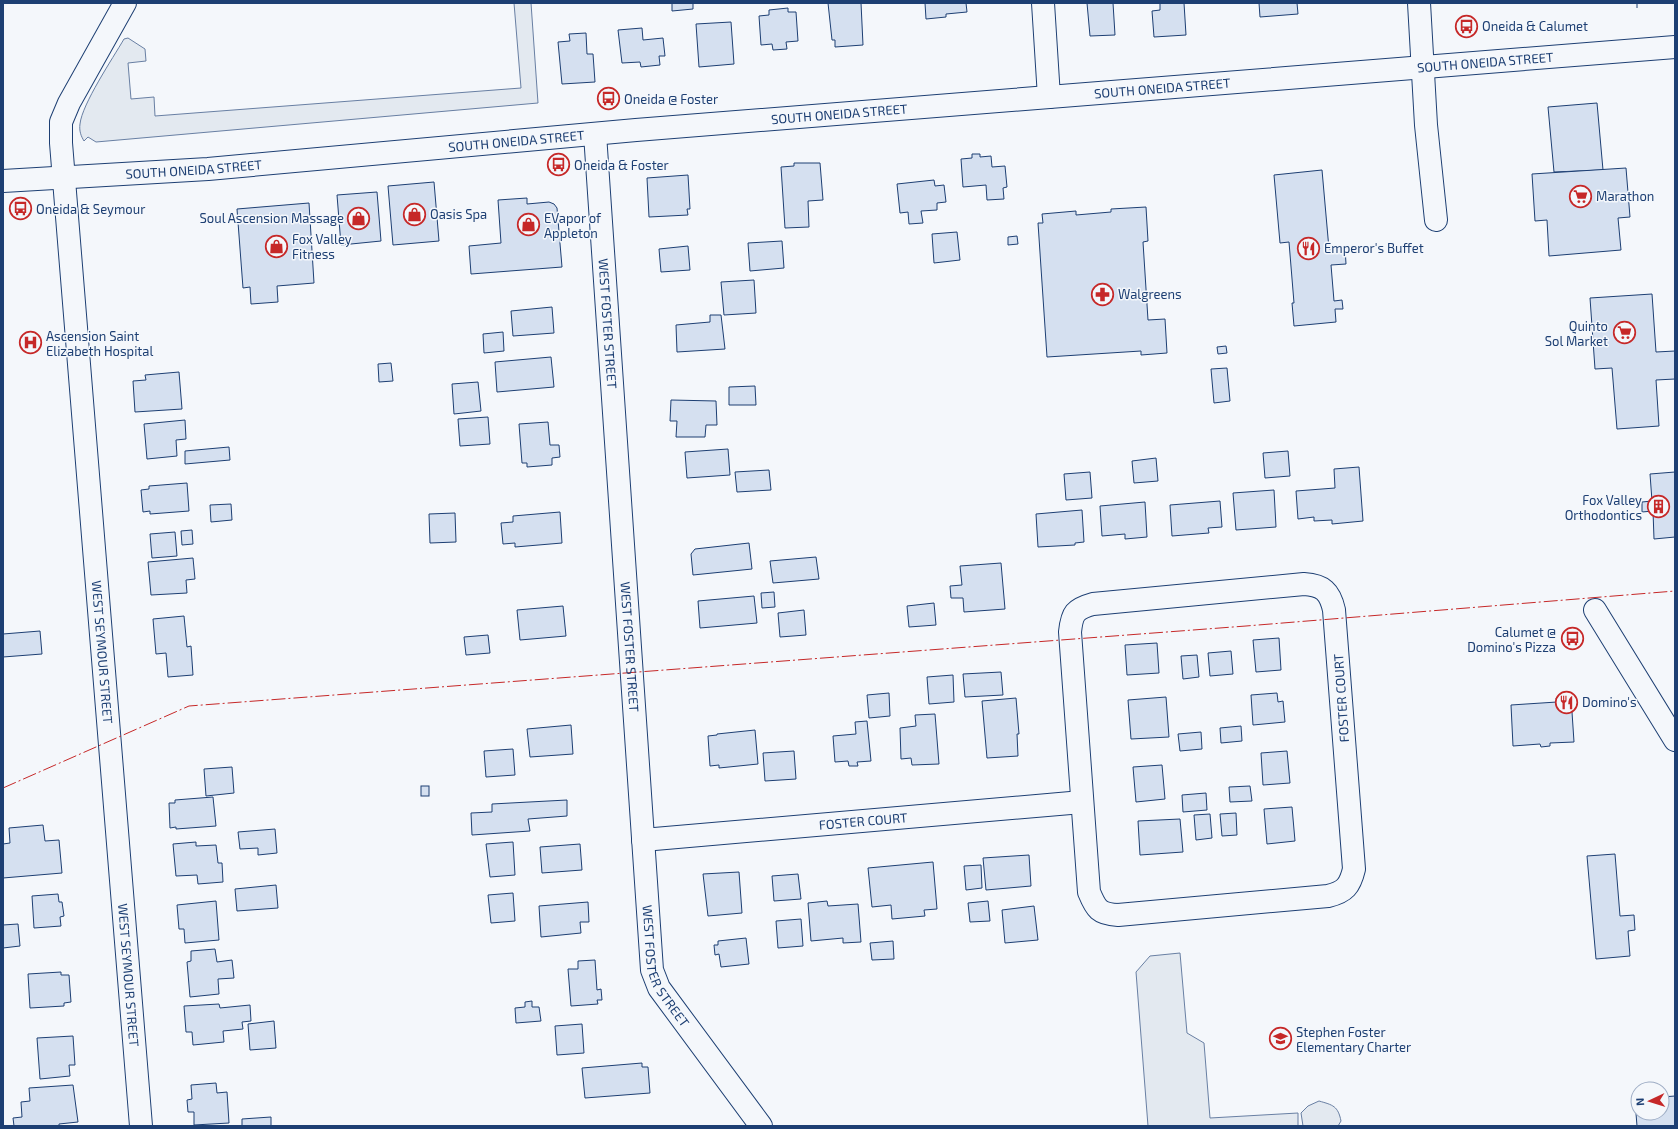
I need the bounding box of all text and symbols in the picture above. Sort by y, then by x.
bus stop icon: Oneida & Calumet [1453,13,1479,39]
place label: Oneida & Calumet [1482,18,1588,34]
street label: SOUTH ONEIDA STREET [1416,49,1554,76]
street label: SOUTH ONEIDA STREET [1093,75,1231,101]
bus stop icon: Oneida @ Foster [595,86,621,112]
place label: Oneida @ Foster [624,91,718,107]
street label: SOUTH ONEIDA STREET [770,100,908,127]
street label: SOUTH ONEIDA STREET [448,127,586,155]
bus stop icon: Oneida & Foster [545,152,571,178]
street label: SOUTH ONEIDA STREET [125,156,263,182]
place label: Oneida & Foster [574,157,669,173]
supermarket icon: Marathon [1568,183,1594,209]
place label: Marathon [1596,188,1654,204]
bus stop icon: Oneida & Seymour [8,196,34,222]
place label: Oneida & Seymour [36,201,145,217]
shop icon: Oasis Spa [401,201,427,227]
shop icon: Soul Ascension Massage [346,205,372,231]
place label: Oasis Spa [430,206,487,222]
place label: Soul Ascension Massage [200,210,344,226]
place label: EVapor of Appleton [544,210,602,241]
shop icon: EVapor of Appleton [516,212,542,238]
place label: Fox Valley Fitness [292,231,352,262]
shop icon: Fox Valley Fitness [263,233,289,259]
restaurant icon: Emperor's Buffet [1296,235,1322,261]
place label: Emperor's Buffet [1324,240,1424,256]
street label: WEST FOSTER STREET [595,258,620,390]
pharmacy icon: Walgreens [1090,281,1116,307]
place label: Walgreens [1118,286,1182,302]
place label: Quinto Sol Market [1545,318,1608,349]
supermarket icon: Quinto Sol Market [1611,320,1637,346]
place label: Ascension Saint Elizabeth Hospital [46,328,153,359]
hospital icon: Ascension Saint Elizabeth Hospital [17,330,43,356]
place label: Fox Valley Orthodontics [1565,492,1642,523]
building icon: Fox Valley Orthodontics [1645,494,1671,520]
street label: WEST SEYMOUR STREET [89,580,116,725]
street label: WEST FOSTER STREET [618,581,642,713]
place label: Calumet @ Domino's Pizza [1467,624,1556,655]
bus stop icon: Calumet @ Domino's Pizza [1559,626,1585,652]
street label: FOSTER COURT [1330,653,1352,743]
restaurant icon: Domino's [1554,689,1580,715]
place label: Domino's [1582,694,1637,710]
street label: FOSTER COURT [818,809,909,833]
street label: WEST SEYMOUR STREET [115,903,143,1048]
street label: WEST FOSTER STREET [640,904,693,1030]
place label: Stephen Foster Elementary Charter [1296,1024,1411,1055]
school or university icon: Stephen Foster Elementary Charter [1267,1026,1293,1052]
north arrow [1630,1081,1670,1121]
text: N [1633,1097,1646,1106]

